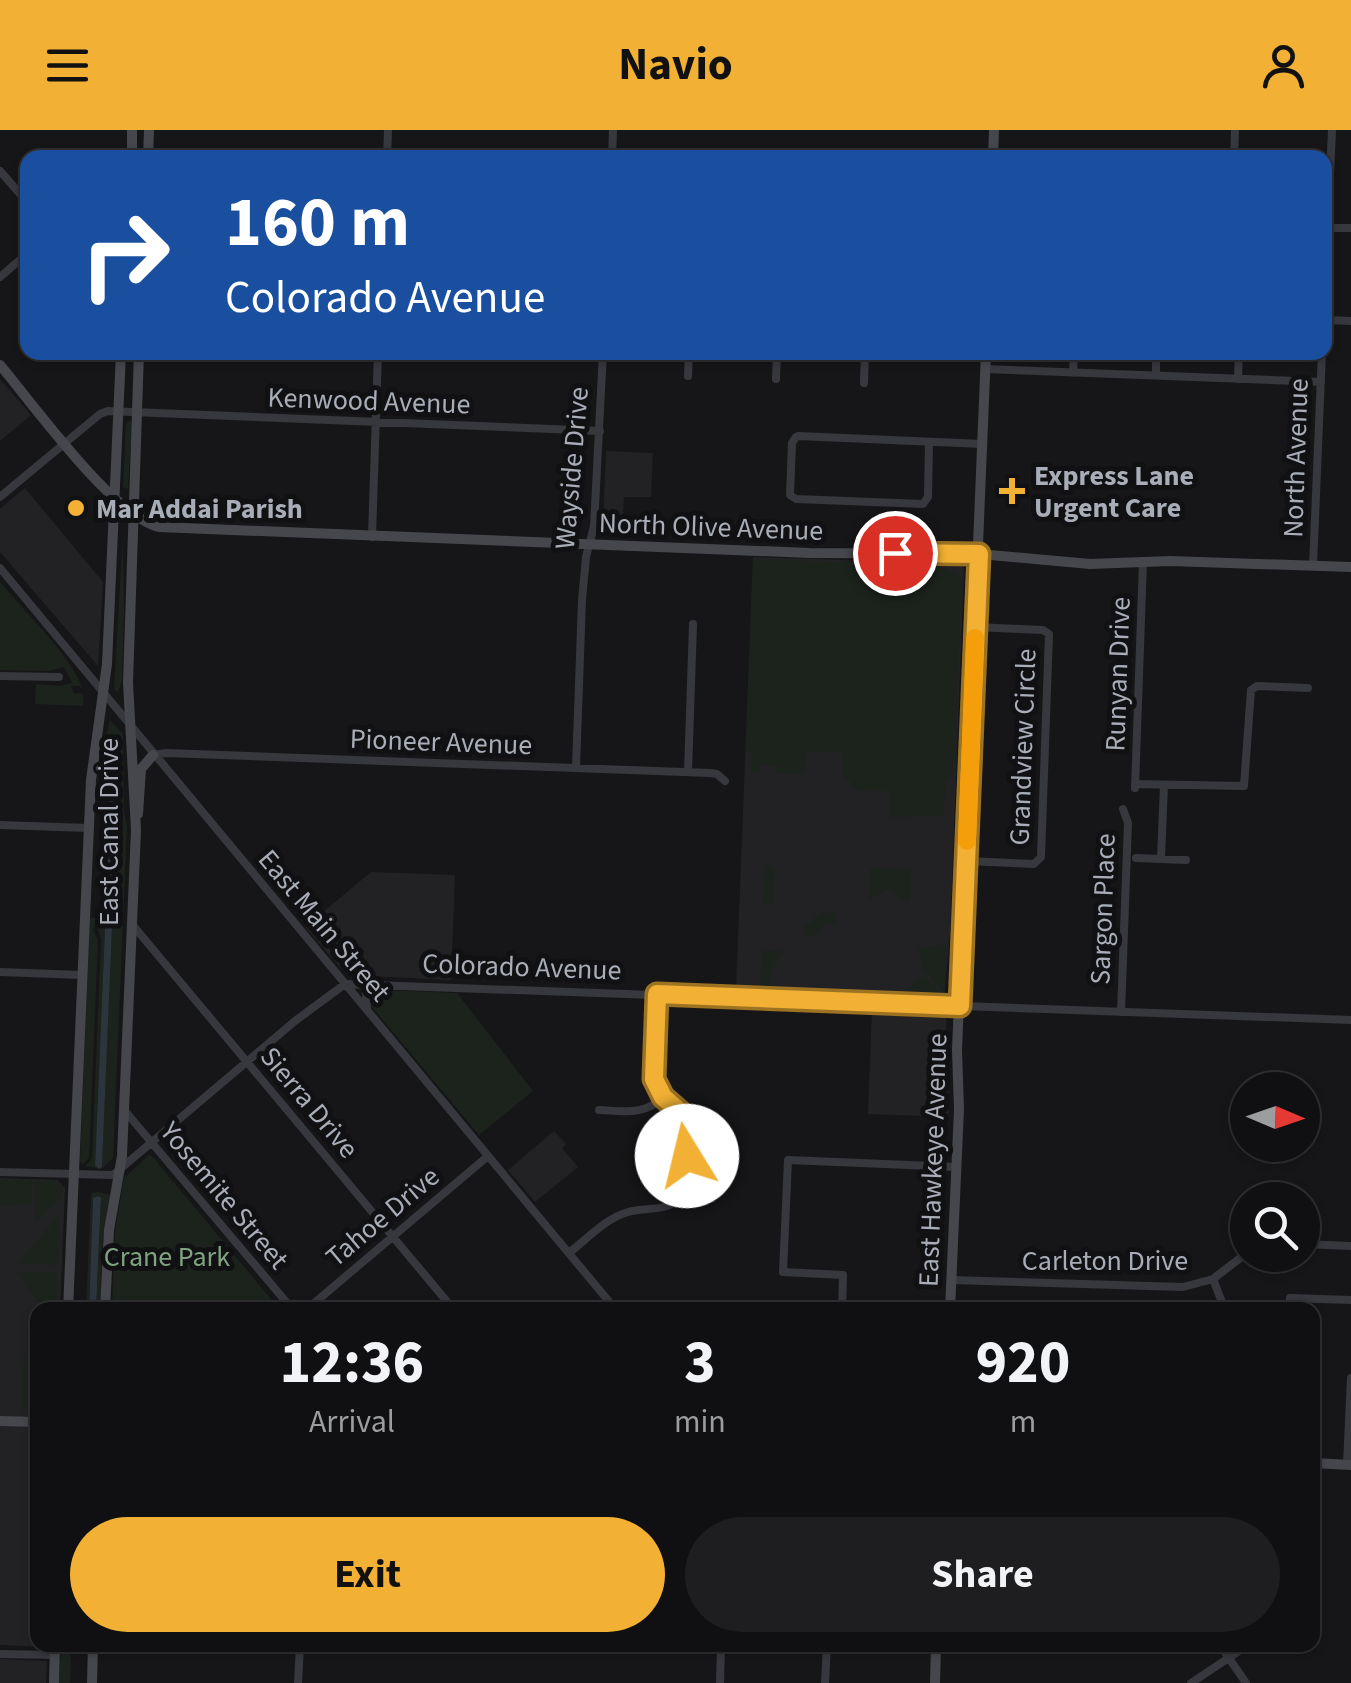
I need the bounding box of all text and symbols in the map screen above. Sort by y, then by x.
text: Navio [618,33,733,97]
icon: menu [40,38,95,93]
icon: person [1256,38,1311,93]
text: 160 m [225,173,410,273]
icon: right [60,190,190,320]
text: Colorado Avenue [225,266,545,330]
street label: Kenwood Avenue [267,377,471,425]
street label: North Avenue [1273,378,1319,538]
street label: Wayside Drive [545,385,599,551]
place label: Express Lane Urgent Care [1034,456,1194,528]
marker: Express Lane Urgent Care [999,478,1025,504]
place label: Mar Addai Parish [96,489,303,529]
marker: Mar Addai Parish [65,497,87,519]
street label: North Olive Avenue [598,503,824,551]
pin [853,511,938,596]
icon: arrive [868,526,923,581]
street label: Runyan Drive [1095,596,1141,752]
street label: Grandview Circle [1000,648,1046,846]
street label: Pioneer Avenue [349,719,533,765]
street label: East Canal Drive [89,738,129,926]
street label: Sargon Place [1080,833,1126,985]
street label: East Main Street [249,841,400,1011]
street label: Colorado Avenue [422,944,622,990]
street label: East Hawkeye Avenue [909,1033,957,1288]
street label: Sierra Drive [251,1038,368,1167]
north arrow [1230,1072,1320,1162]
map controls [1230,1072,1320,1272]
position arrow [635,1104,739,1208]
street label: Yosemite Street [150,1112,298,1279]
street label: Tahoe Drive [317,1157,448,1276]
button: search [1230,1182,1320,1272]
park label: Crane Park [104,1237,230,1277]
street label: Carleton Drive [1022,1241,1188,1281]
text: 12:36 [280,1321,424,1406]
text: 3 [684,1321,716,1406]
text: 920 [975,1321,1070,1406]
text: Arrival [309,1399,395,1445]
text: min [674,1399,726,1445]
text: m [1010,1399,1036,1445]
button: Exit [70,1517,665,1632]
button: Share [685,1517,1280,1632]

